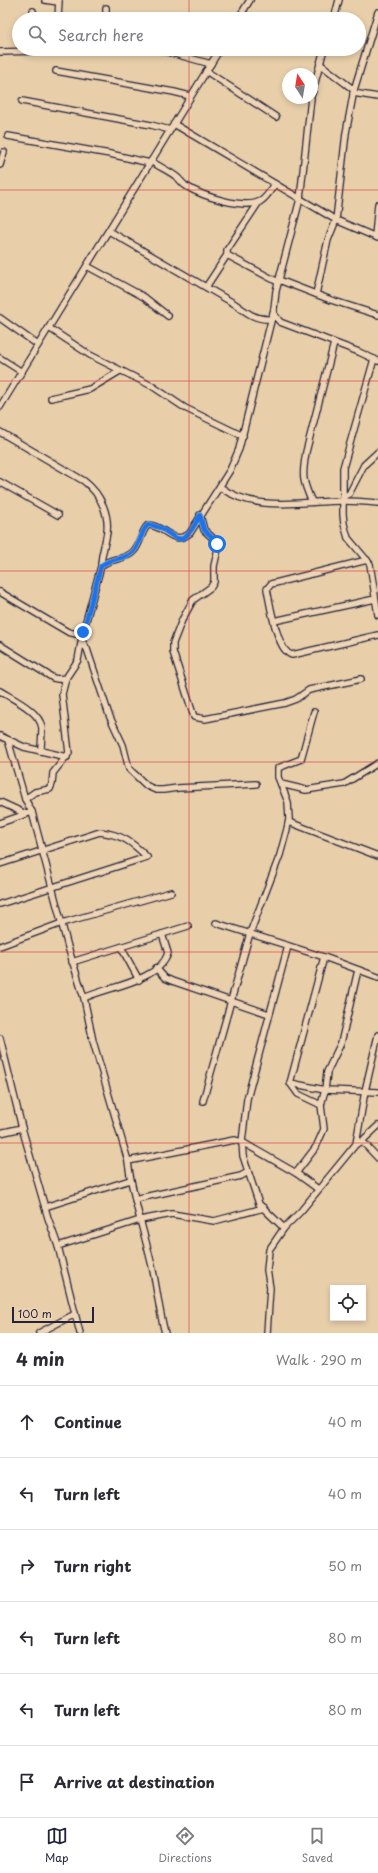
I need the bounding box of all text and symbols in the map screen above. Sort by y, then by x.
search box [12,12,366,56]
icon: search [26,23,48,45]
text: Search here [58,23,144,46]
north arrow [282,68,318,104]
route start [208,535,226,553]
route end [74,623,92,641]
map controls [330,1285,366,1321]
button: locate [330,1285,366,1321]
scale bar [12,1305,94,1324]
text: 100 m [18,1305,52,1322]
text: 4 min [16,1346,64,1372]
text: Walk · 290 m [276,1350,362,1369]
text: Continue [54,1410,122,1433]
icon: ahead [16,1411,38,1433]
text: 40 m [328,1412,362,1431]
text: Turn left [54,1482,120,1505]
icon: left [16,1483,38,1505]
text: 40 m [328,1484,362,1503]
text: Turn right [54,1554,131,1577]
icon: right [16,1555,38,1577]
text: 50 m [328,1556,362,1575]
text: Turn left [54,1626,120,1649]
icon: left [16,1627,38,1649]
text: 80 m [328,1628,362,1647]
text: Turn left [54,1698,120,1721]
icon: left [16,1699,38,1721]
text: 80 m [328,1700,362,1719]
text: Arrive at destination [54,1770,215,1793]
icon: arrive [16,1771,38,1793]
tab: Map [45,1825,68,1866]
tab: Directions [158,1825,212,1866]
tab: Saved [302,1825,333,1866]

